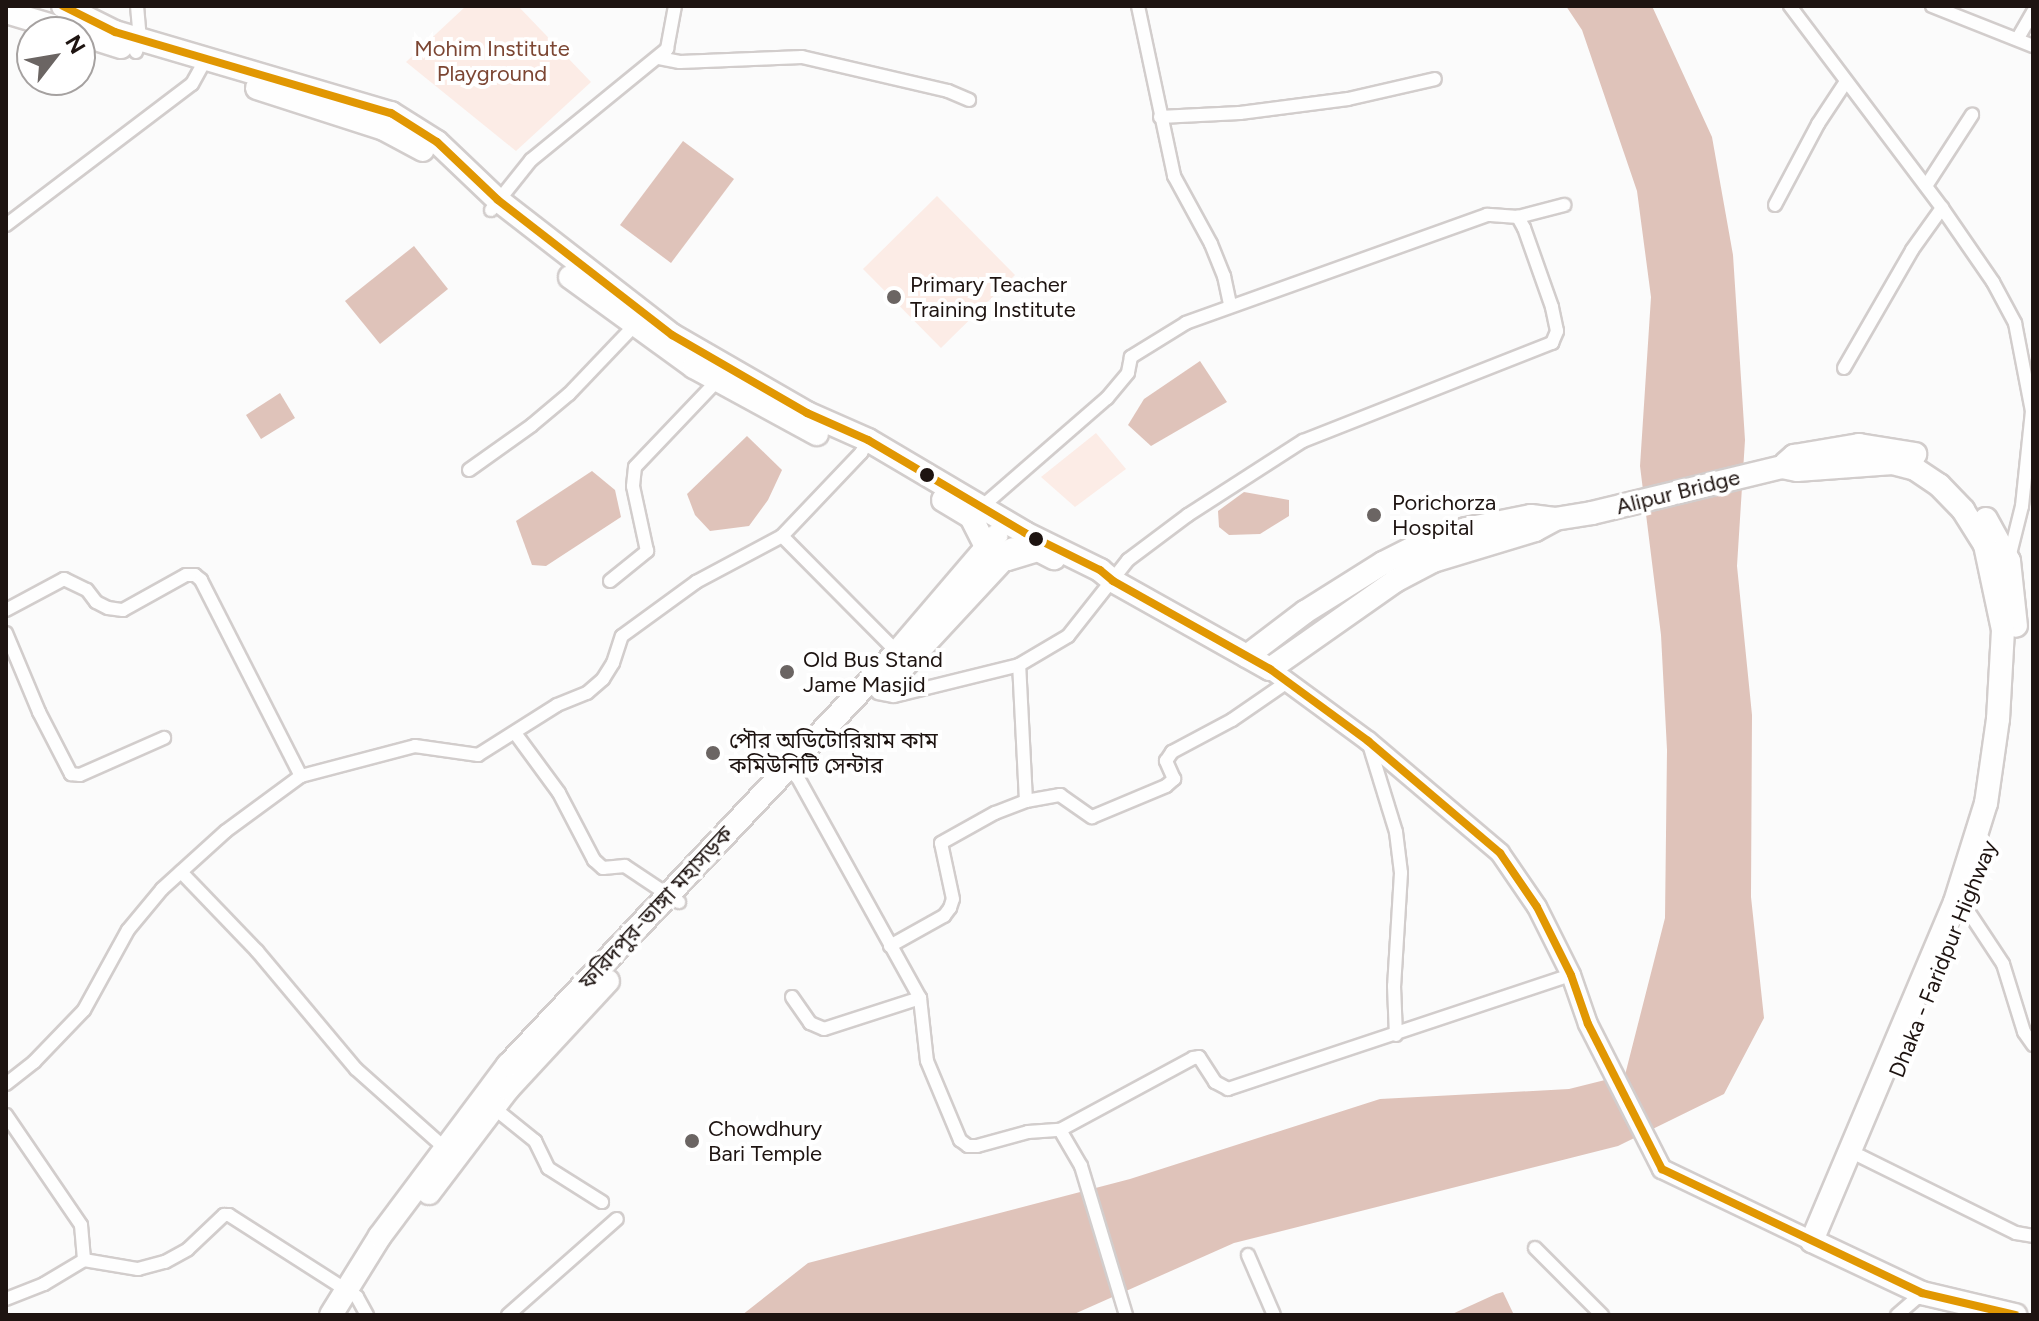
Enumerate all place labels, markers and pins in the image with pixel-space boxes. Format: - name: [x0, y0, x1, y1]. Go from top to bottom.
- place label: Primary Teacher Training Institute: [910, 271, 1076, 322]
- marker: Primary Teacher Training Institute: [885, 288, 903, 306]
- unlabelled marker: [919, 467, 935, 483]
- place label: Porichorza Hospital: [1392, 489, 1496, 540]
- marker: Porichorza Hospital: [1363, 504, 1385, 526]
- unlabelled marker: [1028, 531, 1044, 547]
- place label: Old Bus Stand Jame Masjid: [803, 646, 943, 698]
- marker: Old Bus Stand Jame Masjid: [778, 663, 796, 681]
- place label: পৌর অডিটোরিয়াম কাম কমিউনিটি সেন্টার: [729, 727, 938, 778]
- marker: পৌর অডিটোরিয়াম কাম কমিউনিটি সেন্টার: [704, 744, 722, 762]
- place label: Chowdhury Bari Temple: [708, 1115, 822, 1166]
- marker: Chowdhury Bari Temple: [683, 1132, 701, 1150]

